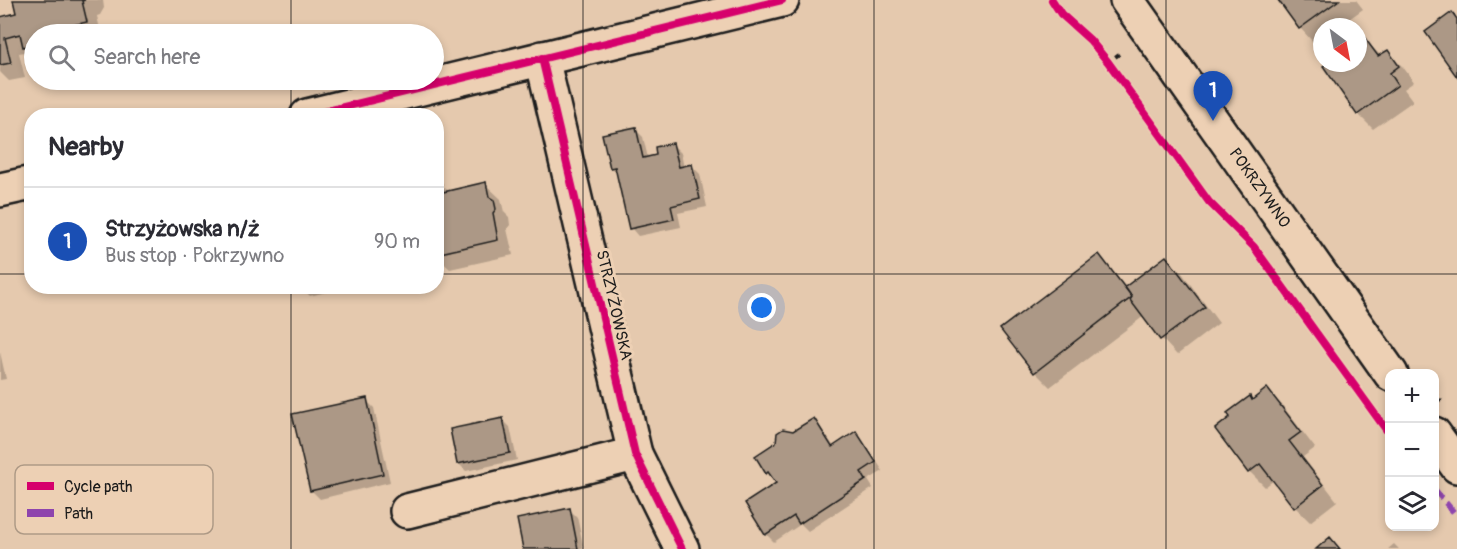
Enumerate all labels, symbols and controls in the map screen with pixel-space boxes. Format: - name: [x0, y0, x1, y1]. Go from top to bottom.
- north arrow: [1313, 18, 1367, 72]
- search box: [24, 24, 444, 90]
- icon: search: [45, 41, 78, 74]
- text: Search here: [93, 43, 200, 71]
- pin: 1: [1194, 72, 1232, 121]
- text: Nearby: [48, 131, 124, 163]
- street label: POKRZYWNO: [1225, 144, 1295, 232]
- text: Strzyżowska n/ż: [105, 215, 259, 243]
- text: 1: [64, 229, 71, 254]
- text: 90 m: [374, 229, 420, 254]
- text: Bus stop · Pokrzywno: [105, 243, 284, 268]
- street label: STRZYŻOWSKA: [592, 248, 636, 362]
- your location: [747, 293, 776, 322]
- map controls: [1385, 369, 1439, 531]
- button: +: [1385, 369, 1439, 423]
- button: −: [1385, 423, 1439, 477]
- legend: [15, 465, 213, 534]
- text: Cycle path: [64, 477, 132, 497]
- button: layers: [1385, 477, 1439, 531]
- text: Path: [64, 504, 93, 524]

